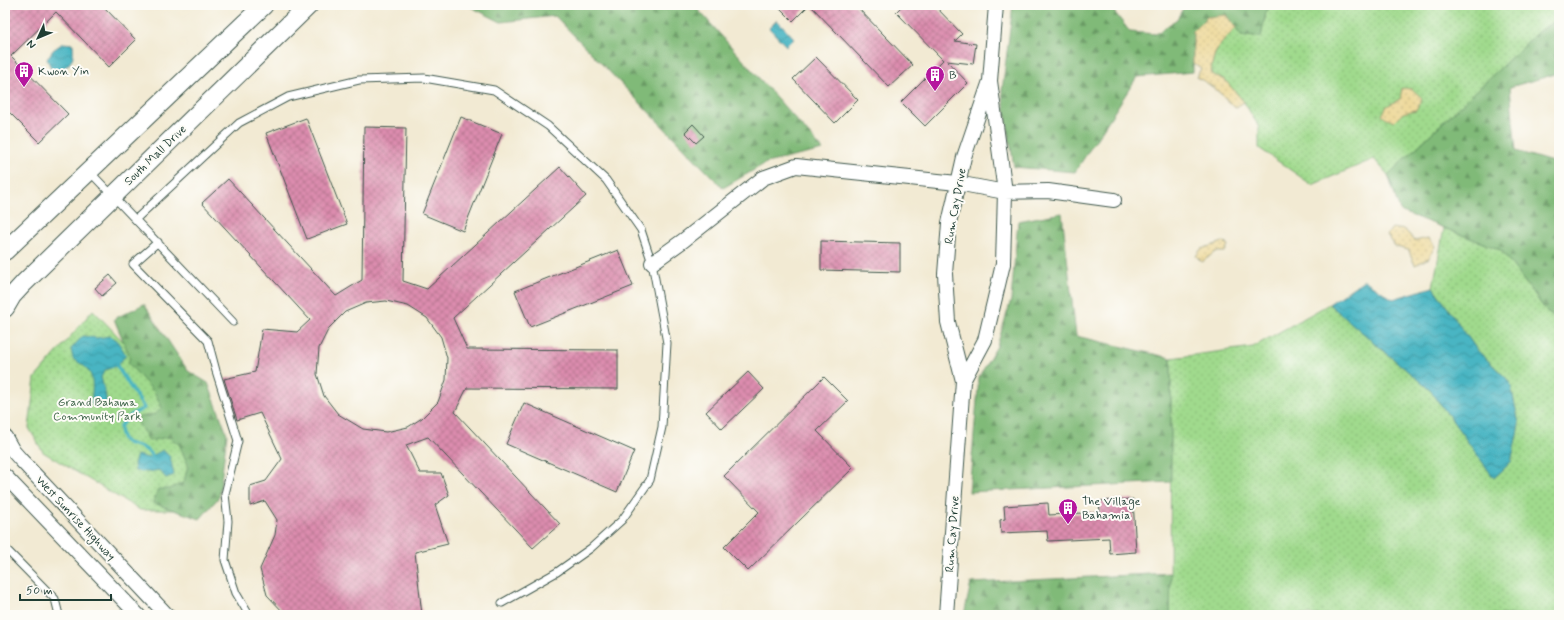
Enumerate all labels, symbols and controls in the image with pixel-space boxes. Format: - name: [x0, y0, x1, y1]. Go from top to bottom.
- north arrow: [18, 18, 58, 58]
- text: N: [24, 37, 39, 52]
- building icon: Kwon Yin: [13, 60, 35, 88]
- place label: Kwon Yin: [38, 64, 89, 80]
- building icon: B: [924, 64, 946, 92]
- place label: B: [949, 68, 957, 84]
- street label: South Mall Drive: [121, 122, 190, 190]
- street label: Rum Cay Drive: [941, 167, 971, 245]
- park label: Grand Bahama Community Park: [53, 395, 141, 425]
- street label: West Sunrise Highway: [32, 473, 119, 564]
- place label: The Village Bahamia: [1082, 494, 1141, 524]
- street label: Rum Cay Drive: [942, 495, 964, 573]
- building icon: The Village Bahamia: [1057, 497, 1079, 525]
- scale bar: [20, 576, 111, 602]
- text: 50 m: [26, 583, 53, 599]

